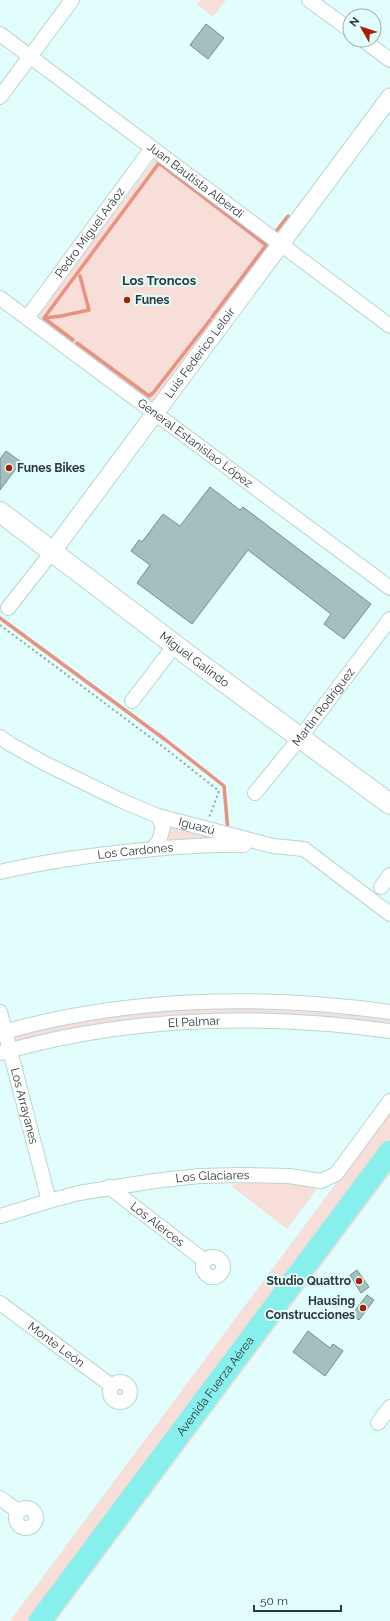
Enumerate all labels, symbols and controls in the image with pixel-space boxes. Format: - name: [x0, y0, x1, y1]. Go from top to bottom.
- north arrow: [342, 8, 382, 48]
- text: N: [347, 15, 362, 29]
- street label: Juan Bautista Alberdi: [144, 140, 246, 221]
- street label: Pedro Miguel Aráoz: [52, 185, 128, 280]
- district label: Los Troncos: [122, 273, 197, 288]
- place label: Funes: [135, 293, 169, 307]
- marker: Funes: [122, 295, 132, 305]
- street label: Luis Federico Leloir: [162, 305, 238, 401]
- street label: General Estanislao López: [135, 396, 255, 490]
- place label: Funes Bikes: [17, 461, 85, 475]
- marker: Funes Bikes: [4, 463, 14, 473]
- street label: Miguel Galindo: [157, 629, 232, 690]
- street label: Martín Rodríguez: [289, 665, 358, 749]
- street label: Iguazú: [177, 815, 216, 838]
- street label: Los Cardones: [97, 840, 174, 862]
- street label: El Palmar: [167, 1014, 221, 1030]
- street label: Los Arrayanes: [8, 1066, 41, 1146]
- street label: Los Glaciares: [175, 1168, 250, 1186]
- street label: Los Alerces: [128, 1199, 187, 1250]
- place label: Studio Quattro: [266, 1274, 351, 1288]
- marker: Studio Quattro: [354, 1276, 364, 1286]
- place label: Hausing Construcciones: [266, 1294, 355, 1322]
- marker: Hausing Construcciones: [358, 1303, 368, 1313]
- street label: Monte León: [25, 1319, 87, 1370]
- street label: Avenida Fuerza Aérea: [174, 1334, 257, 1439]
- scale bar: [254, 1587, 341, 1613]
- text: 50 m: [260, 1594, 288, 1608]

